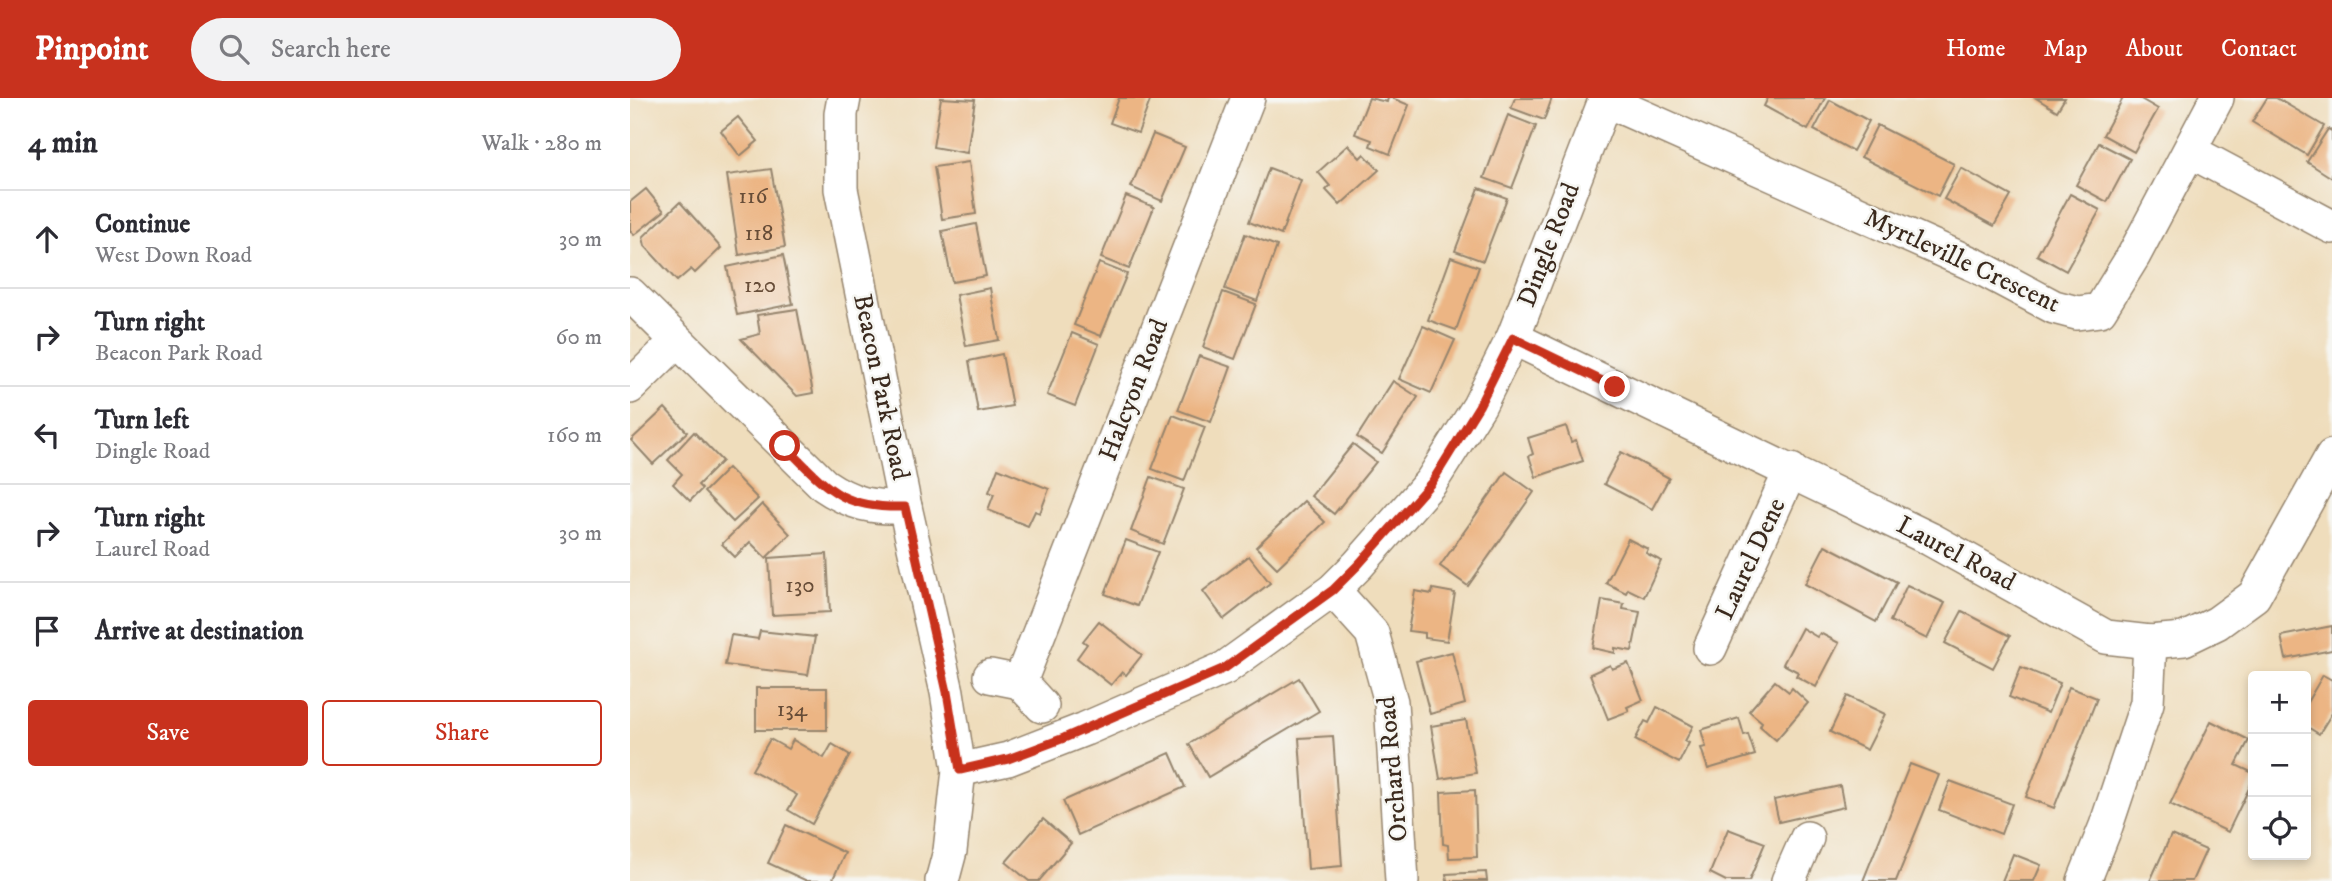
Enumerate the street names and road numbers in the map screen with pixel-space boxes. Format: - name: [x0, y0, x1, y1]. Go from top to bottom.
- street label: Dingle Road: [1510, 178, 1588, 312]
- street label: Myrtleville Crescent: [1859, 201, 2065, 321]
- street label: Beacon Park Road: [845, 291, 917, 483]
- street label: Halcyon Road: [1092, 314, 1176, 466]
- street label: Laurel Dene: [1708, 493, 1794, 625]
- street label: Laurel Road: [1891, 509, 2021, 599]
- street label: Orchard Road: [1370, 695, 1416, 843]

